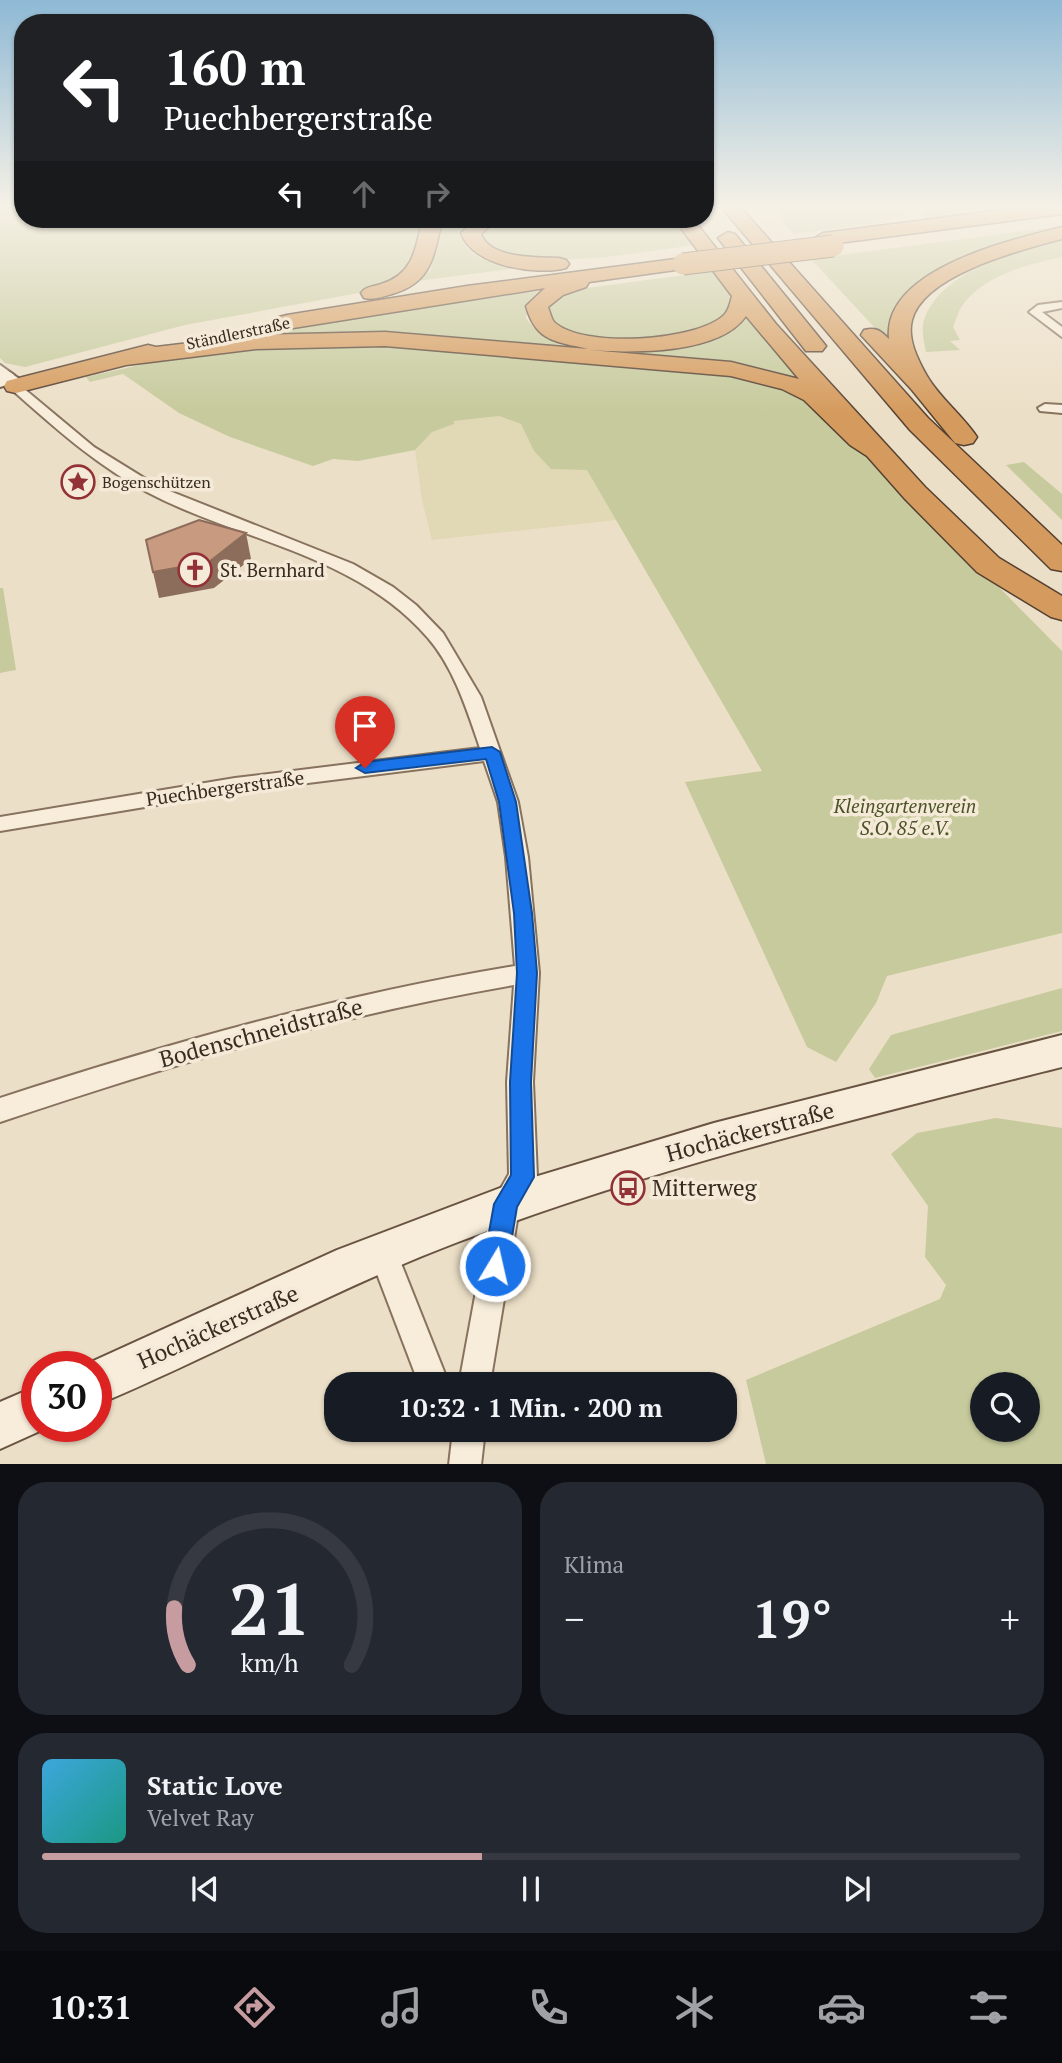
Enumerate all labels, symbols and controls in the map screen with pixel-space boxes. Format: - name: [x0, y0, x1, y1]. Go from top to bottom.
- text: 160 m: [164, 34, 306, 99]
- icon: left: [49, 42, 140, 133]
- text: Puechbergerstraße: [164, 97, 433, 139]
- icon: left: [272, 175, 310, 213]
- icon: ahead: [345, 175, 383, 213]
- icon: right: [418, 175, 456, 213]
- street label: Ständlerstraße: [184, 311, 292, 355]
- place icon: Bogenschützen: [59, 463, 97, 501]
- place label: Bogenschützen: [102, 471, 211, 493]
- church icon: St. Bernhard: [176, 551, 214, 589]
- place label: St. Bernhard: [220, 557, 325, 582]
- pin: [335, 696, 395, 768]
- icon: arrive: [346, 707, 384, 745]
- street label: Puechbergerstraße: [144, 764, 306, 811]
- park label: Kleingartenverein S.O. 85 e.V.: [833, 793, 976, 840]
- street label: Bodenschneidstraße: [156, 990, 366, 1075]
- street label: Hochäckerstraße: [662, 1094, 838, 1169]
- bus stop icon: Mitterweg: [609, 1169, 647, 1207]
- place label: Mitterweg: [652, 1172, 758, 1203]
- position arrow: [458, 1229, 532, 1303]
- street label: Hochäckerstraße: [132, 1277, 303, 1376]
- speed limit sign: 30: [21, 1351, 112, 1442]
- map controls: [970, 1372, 1040, 1442]
- button: search: [970, 1372, 1040, 1442]
- text: 10:32 · 1 Min. · 200 m: [398, 1390, 663, 1424]
- text: Klima: [564, 1549, 624, 1580]
- text: 21: [229, 1559, 311, 1656]
- text: 19°: [752, 1584, 832, 1653]
- text: −: [564, 1594, 584, 1644]
- text: +: [1000, 1594, 1020, 1644]
- text: km/h: [241, 1645, 299, 1678]
- text: Static Love: [147, 1768, 283, 1802]
- text: Velvet Ray: [147, 1802, 254, 1833]
- icon: previous: [186, 1870, 224, 1908]
- icon: pause: [512, 1870, 550, 1908]
- icon: next: [838, 1870, 876, 1908]
- icon: directions: [230, 1983, 279, 2032]
- icon: music: [377, 1983, 426, 2032]
- icon: phone: [524, 1983, 573, 2032]
- icon: climate: [670, 1983, 719, 2032]
- icon: car: [817, 1983, 866, 2032]
- icon: filters: [964, 1983, 1013, 2032]
- text: 10:31: [49, 1986, 132, 2028]

